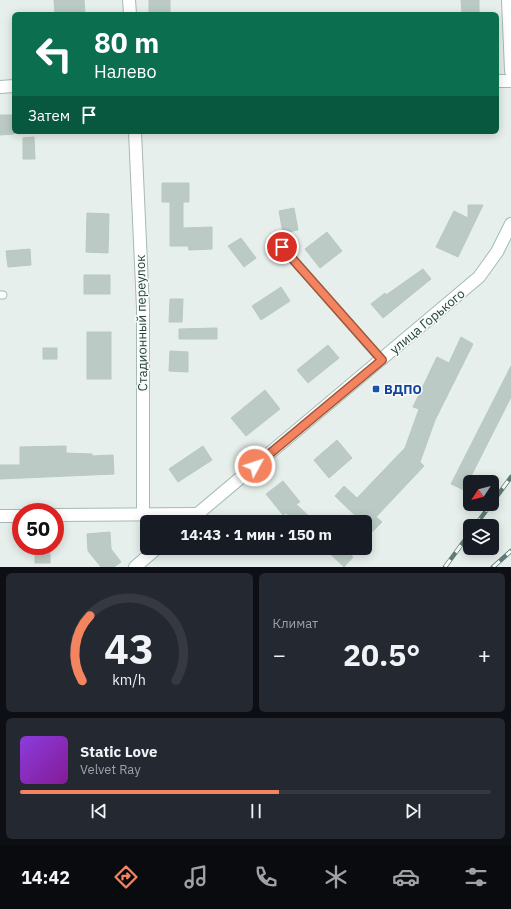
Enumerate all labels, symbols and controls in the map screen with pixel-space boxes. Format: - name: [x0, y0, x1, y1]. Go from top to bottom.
- text: 80 m: [94, 24, 159, 61]
- icon: left: [28, 28, 80, 80]
- text: Налево: [94, 60, 157, 83]
- icon: arrive: [78, 104, 100, 126]
- text: Затем: [28, 106, 70, 125]
- pin: [265, 230, 299, 264]
- icon: arrive: [271, 236, 293, 258]
- street label: Стадионный переулок: [132, 255, 151, 391]
- street label: улица Горького: [386, 285, 468, 358]
- place label: ВДПО: [384, 381, 422, 398]
- marker: ВДПО: [371, 384, 381, 394]
- position arrow: [234, 445, 276, 487]
- north arrow: [463, 475, 499, 511]
- map controls: [463, 475, 499, 555]
- speed limit sign: 50: [12, 503, 64, 555]
- button: layers: [463, 519, 499, 555]
- text: 14:43 · 1 мин · 150 m: [180, 525, 332, 544]
- text: Климат: [273, 615, 318, 632]
- text: 43: [104, 620, 154, 674]
- text: 20.5°: [343, 635, 420, 674]
- text: −: [273, 640, 286, 669]
- text: +: [478, 640, 491, 669]
- text: km/h: [112, 669, 146, 688]
- text: Static Love: [80, 742, 157, 761]
- text: Velvet Ray: [80, 761, 141, 778]
- icon: previous: [88, 800, 110, 822]
- icon: pause: [245, 800, 267, 822]
- icon: next: [402, 800, 424, 822]
- icon: directions: [112, 863, 140, 891]
- icon: music: [182, 863, 210, 891]
- icon: phone: [252, 863, 280, 891]
- icon: climate: [322, 863, 350, 891]
- icon: car: [392, 863, 420, 891]
- icon: filters: [462, 863, 490, 891]
- text: 14:42: [21, 866, 70, 889]

